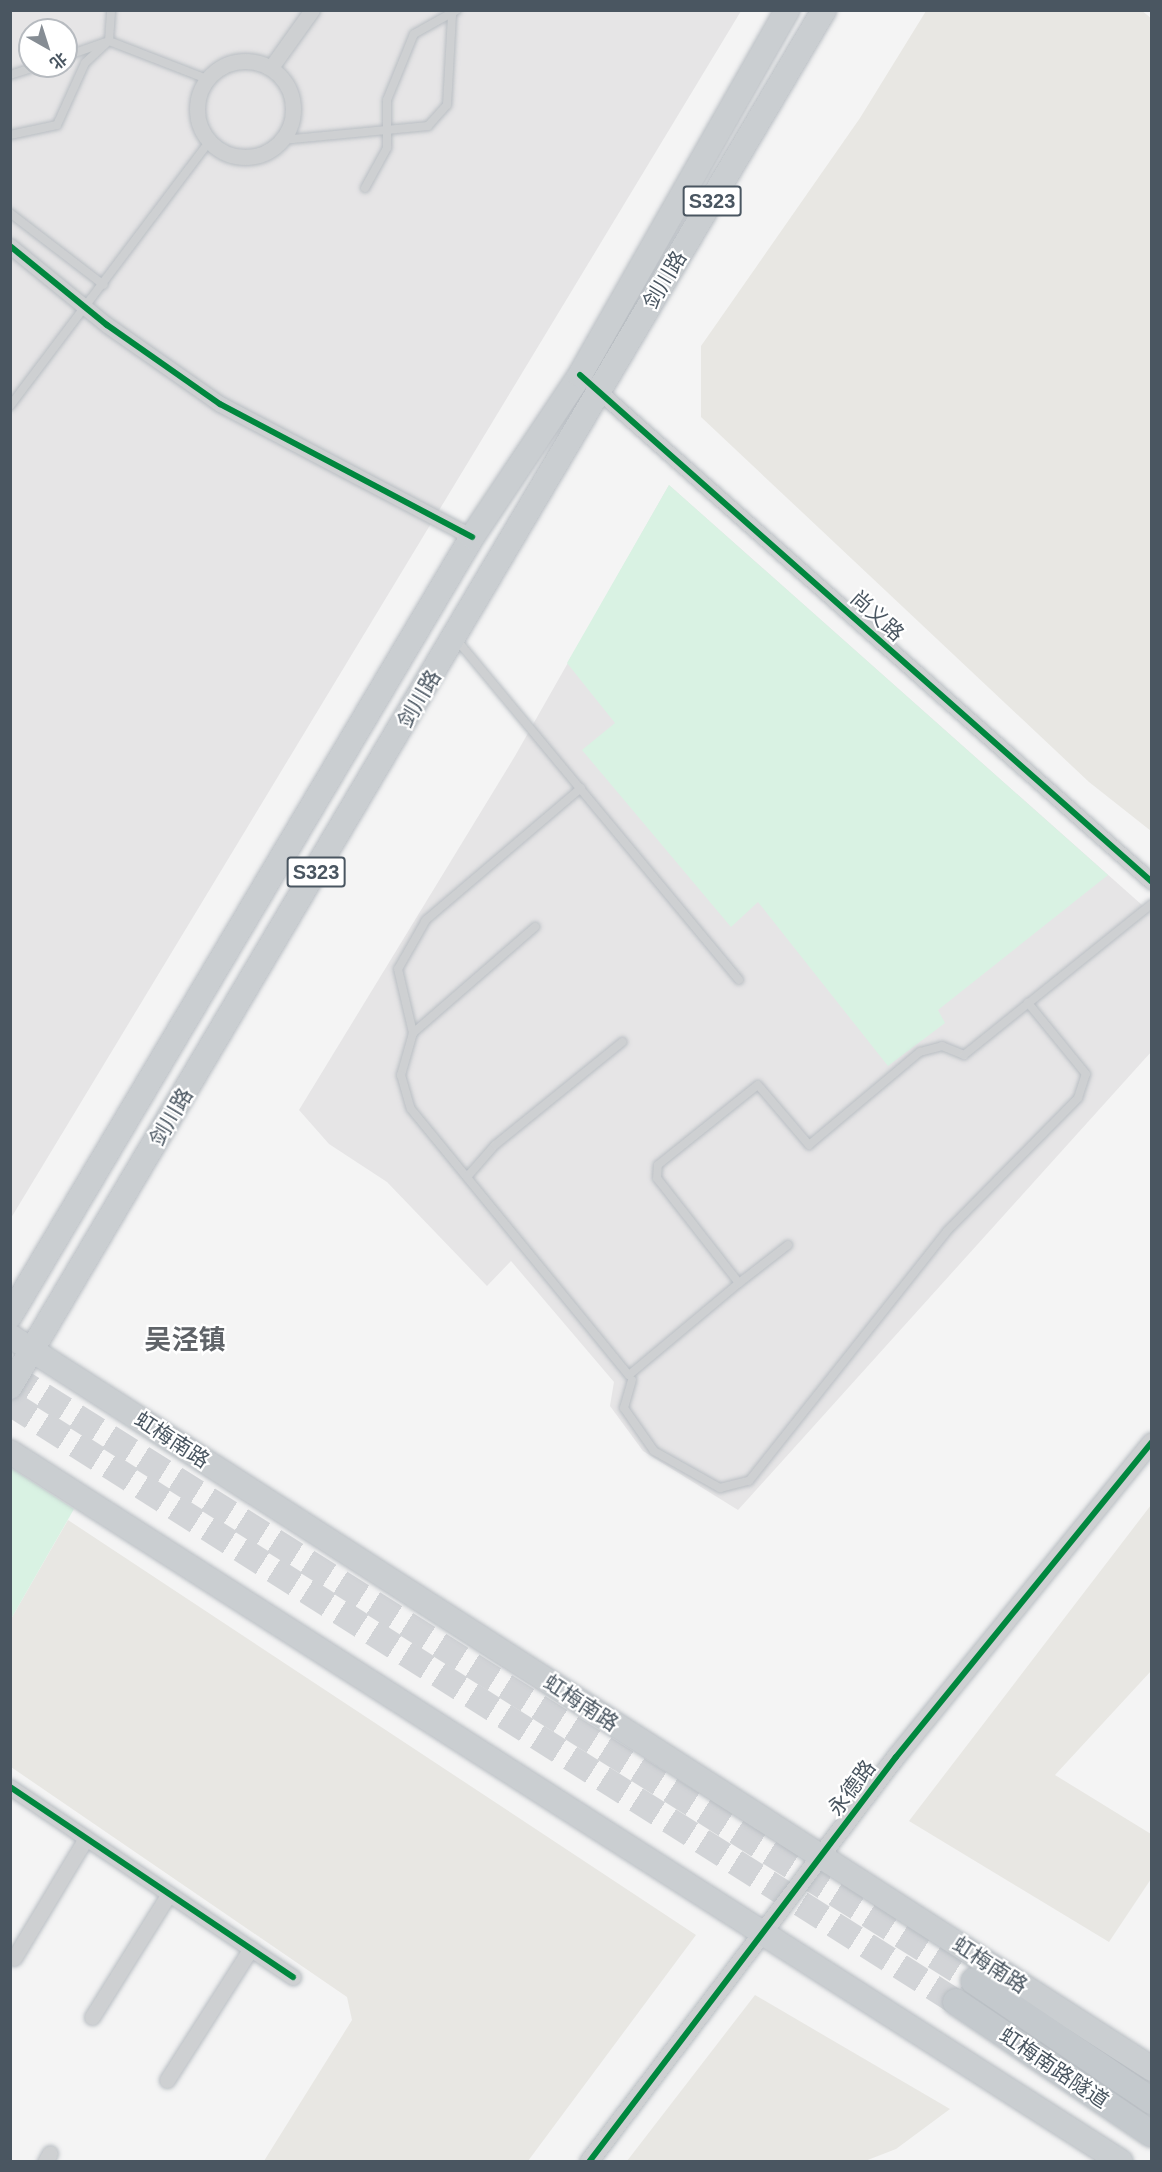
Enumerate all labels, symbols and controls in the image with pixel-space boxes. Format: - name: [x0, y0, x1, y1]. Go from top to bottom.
- north arrow: [18, 18, 78, 78]
- text: 北: [47, 49, 70, 72]
- road number: S323: [682, 184, 742, 218]
- street label: 剑川路: [638, 247, 692, 313]
- street label: 尚义路: [845, 586, 909, 646]
- street label: 剑川路: [392, 666, 446, 732]
- road number: S323: [286, 855, 346, 889]
- street label: 剑川路: [144, 1084, 198, 1150]
- district label: 吴泾镇: [145, 1325, 225, 1357]
- street label: 虹梅南路: [130, 1407, 214, 1473]
- street label: 虹梅南路: [539, 1670, 623, 1736]
- street label: 永德路: [823, 1755, 881, 1821]
- street label: 虹梅南路: [948, 1932, 1032, 1998]
- street label: 虹梅南路隧道: [995, 2022, 1113, 2114]

